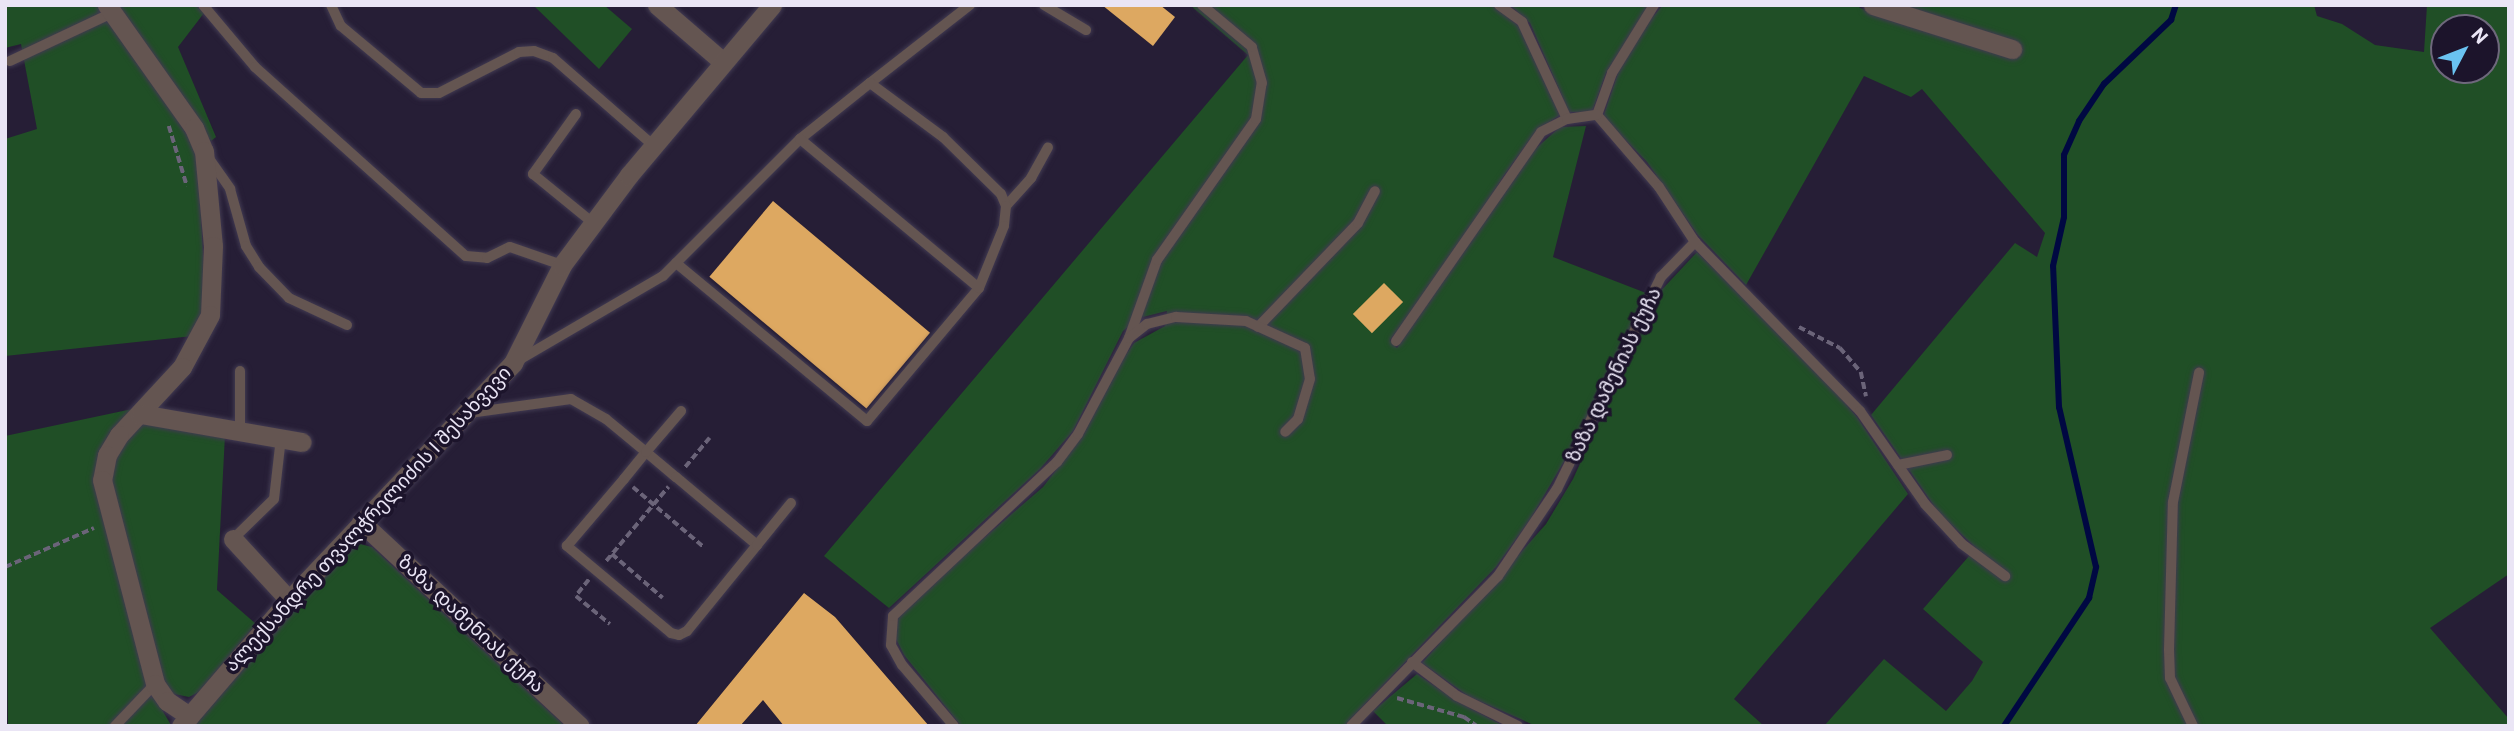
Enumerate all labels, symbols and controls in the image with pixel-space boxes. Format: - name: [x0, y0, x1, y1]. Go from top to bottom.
- north arrow: [2430, 14, 2500, 84]
- text: N: [2466, 23, 2493, 49]
- street label: ზაზა დამენიას ქუჩა: [1562, 284, 1666, 466]
- street label: ალექსანდრე თვალჭრელიძის I შესახვევი: [220, 362, 516, 676]
- street label: ზაზა დამენიას ქუჩა: [393, 550, 549, 698]

